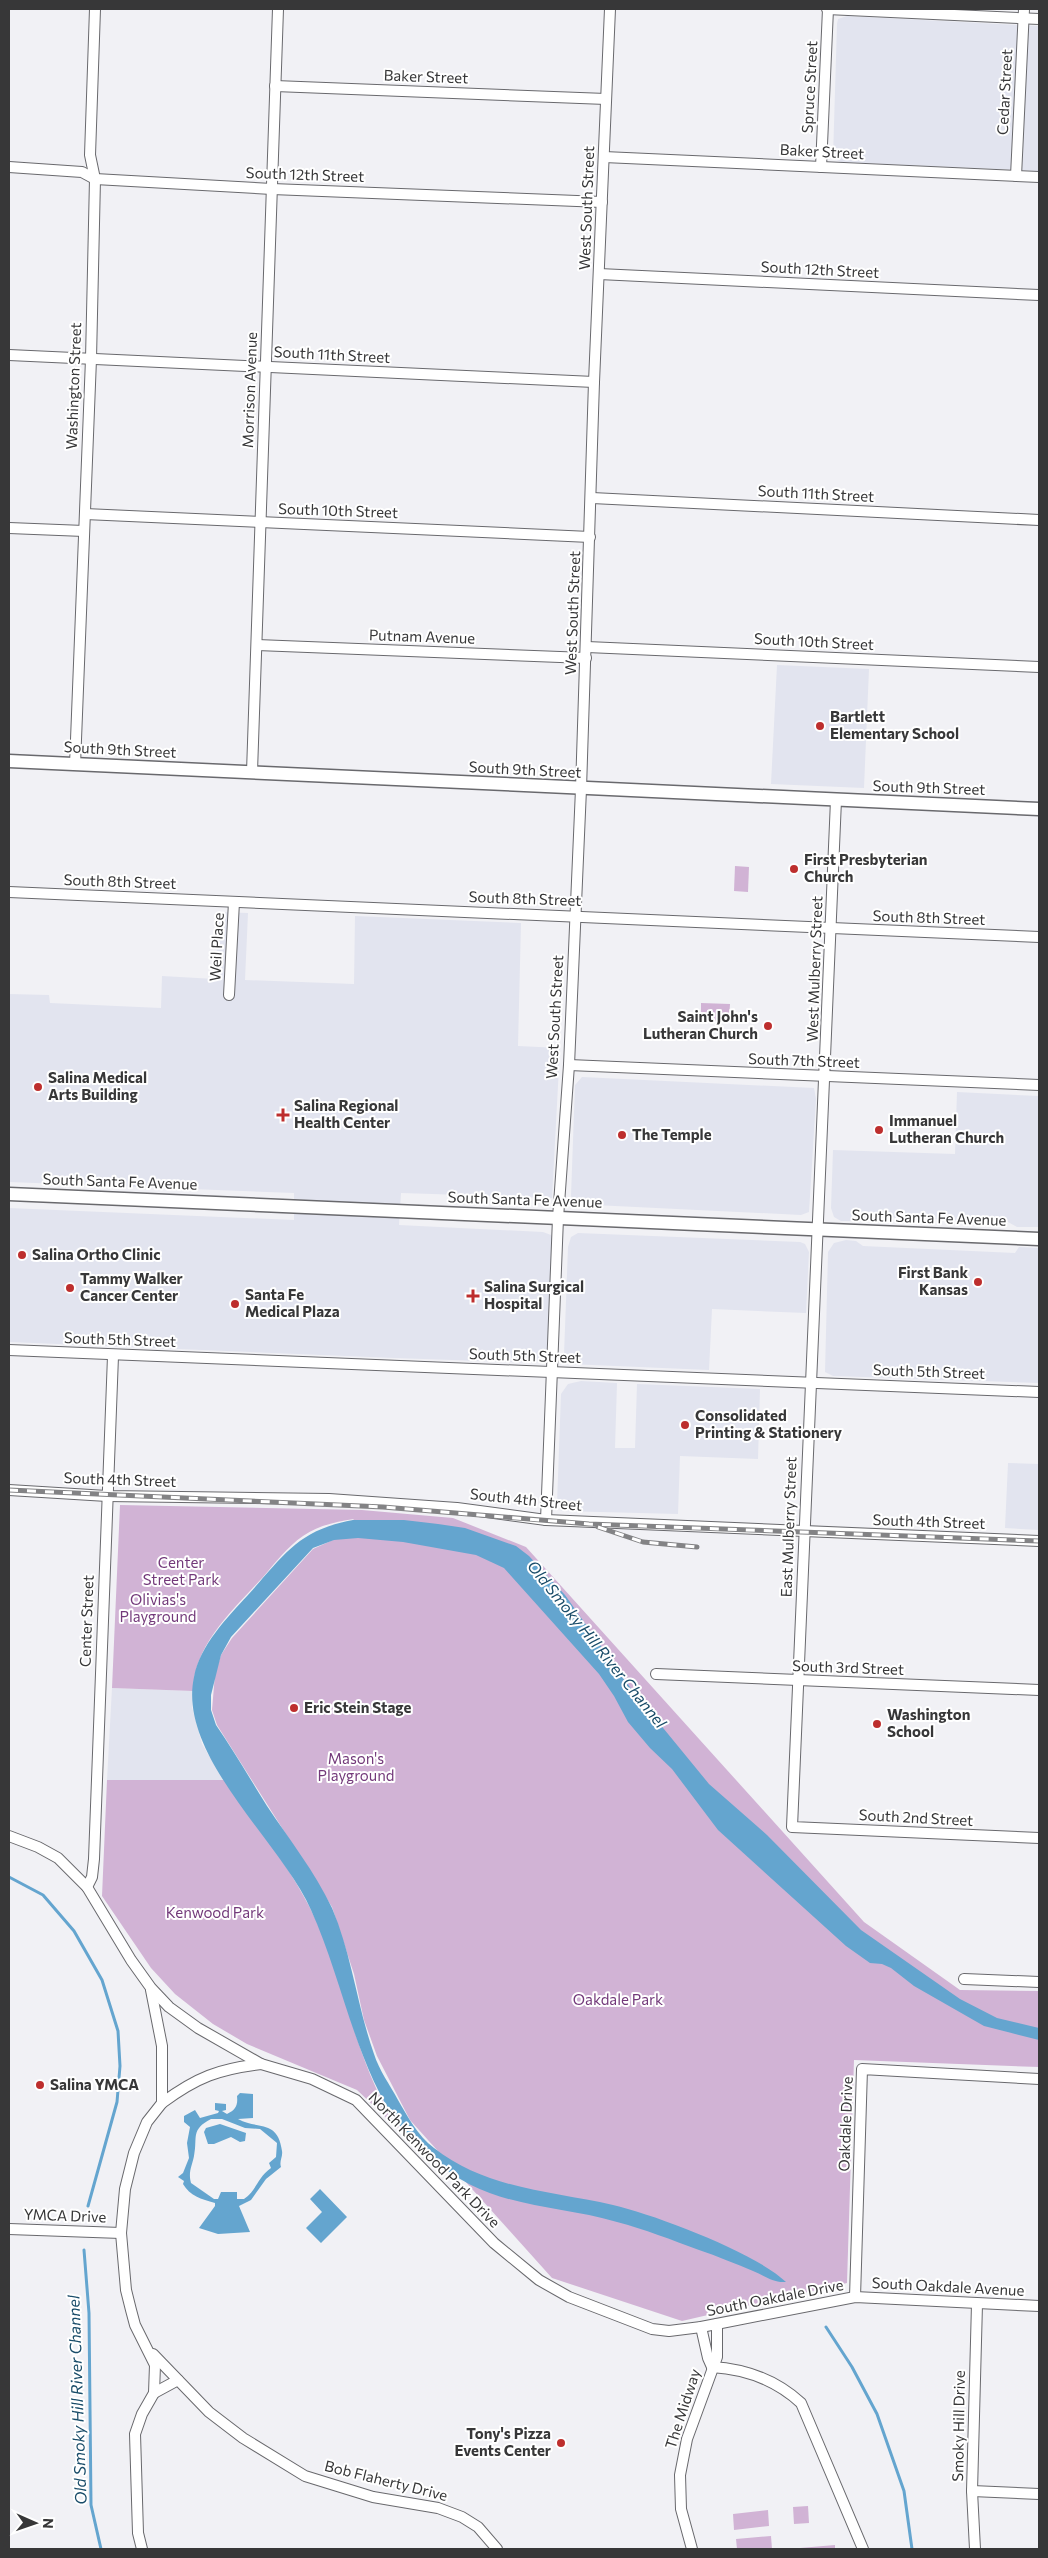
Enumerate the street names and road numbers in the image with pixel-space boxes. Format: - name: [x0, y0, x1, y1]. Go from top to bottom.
- street label: Spruce Street: [798, 40, 820, 134]
- street label: Cedar Street: [993, 49, 1015, 135]
- street label: Baker Street: [383, 66, 469, 86]
- street label: Baker Street: [779, 140, 865, 162]
- street label: West South Street: [575, 146, 597, 270]
- street label: South 12th Street: [246, 163, 365, 185]
- street label: South 12th Street: [760, 257, 880, 281]
- street label: Washington Street: [62, 322, 84, 450]
- street label: Morrison Avenue: [238, 331, 260, 448]
- street label: South 11th Street: [273, 342, 391, 366]
- street label: South 11th Street: [757, 481, 875, 505]
- street label: South 10th Street: [278, 499, 398, 521]
- street label: West South Street: [561, 551, 583, 675]
- street label: Putnam Avenue: [369, 625, 476, 647]
- street label: South 10th Street: [754, 629, 874, 653]
- street label: South 9th Street: [63, 737, 177, 761]
- street label: South 9th Street: [468, 757, 582, 781]
- street label: South 9th Street: [872, 776, 986, 798]
- street label: South 8th Street: [63, 870, 177, 892]
- street label: South 8th Street: [468, 887, 582, 909]
- street label: West Mulberry Street: [802, 896, 826, 1042]
- street label: South 8th Street: [872, 906, 986, 928]
- street label: Weil Place: [205, 912, 227, 982]
- street label: West South Street: [542, 954, 566, 1079]
- street label: South 7th Street: [748, 1049, 860, 1071]
- street label: South Santa Fe Avenue: [42, 1169, 198, 1193]
- street label: South Santa Fe Avenue: [447, 1187, 603, 1211]
- street label: South Santa Fe Avenue: [851, 1205, 1007, 1229]
- street label: South 5th Street: [64, 1328, 177, 1350]
- street label: South 5th Street: [469, 1344, 582, 1366]
- street label: South 5th Street: [873, 1360, 986, 1382]
- street label: East Mulberry Street: [777, 1456, 799, 1598]
- street label: South 4th Street: [63, 1468, 177, 1490]
- street label: South 4th Street: [469, 1484, 583, 1514]
- street label: South 4th Street: [872, 1510, 986, 1532]
- street label: Center Street: [75, 1575, 97, 1667]
- street label: South 3rd Street: [792, 1656, 904, 1678]
- street label: South 2nd Street: [858, 1805, 974, 1829]
- street label: Oakdale Drive: [834, 2076, 856, 2172]
- street label: North Kenwood Park Drive: [365, 2088, 504, 2231]
- street label: YMCA Drive: [23, 2205, 107, 2225]
- street label: South Oakdale Avenue: [871, 2273, 1025, 2299]
- street label: South Oakdale Drive: [705, 2275, 845, 2319]
- street label: The Midway: [661, 2366, 704, 2451]
- street label: Smoky Hill Drive: [948, 2370, 968, 2482]
- street label: Bob Flaherty Drive: [323, 2456, 450, 2504]

